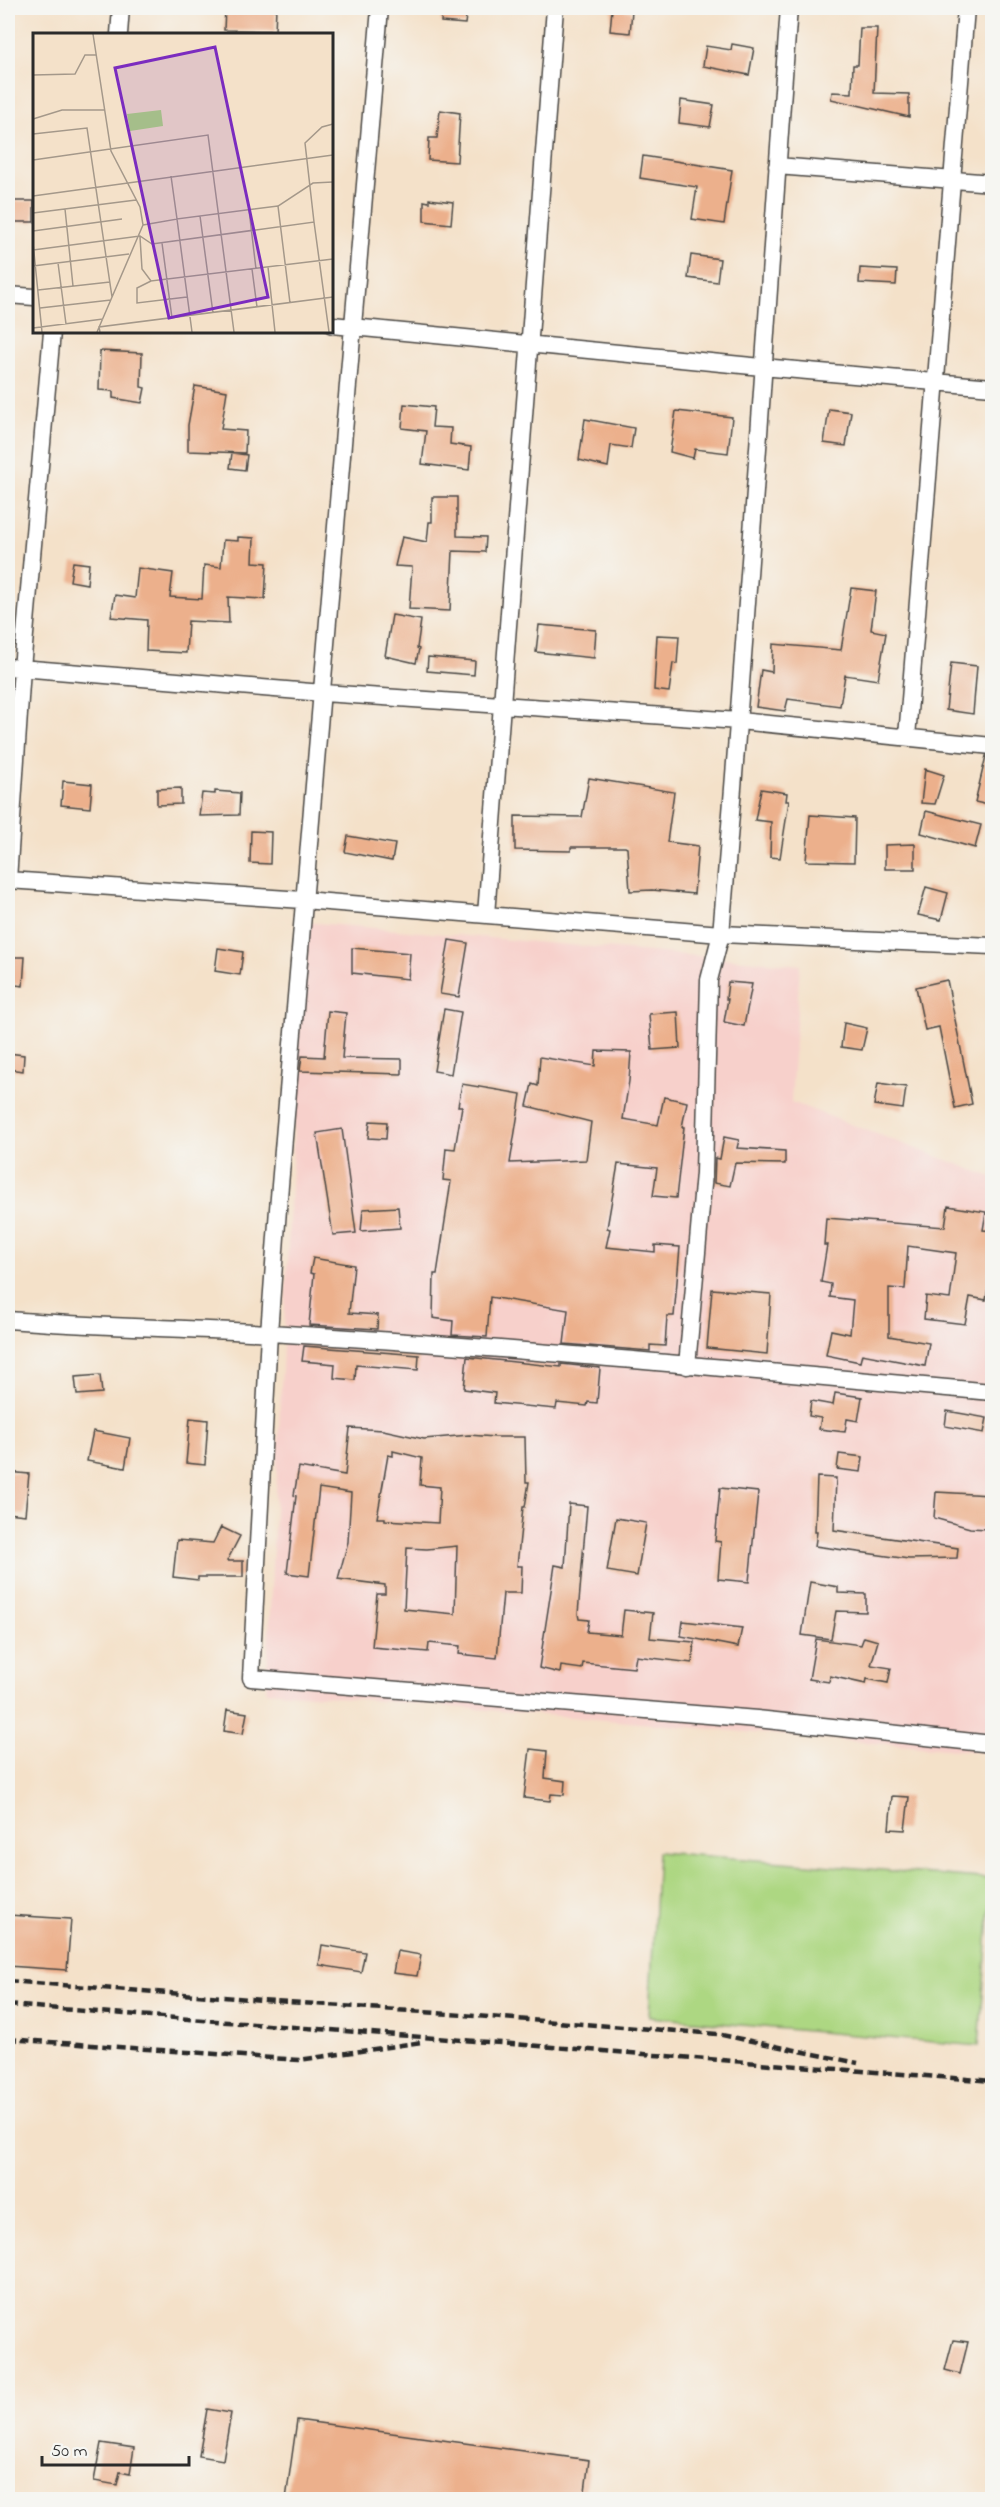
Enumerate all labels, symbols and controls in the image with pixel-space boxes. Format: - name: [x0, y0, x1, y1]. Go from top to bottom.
- inset map: [33, 33, 333, 333]
- scale bar: [42, 2429, 189, 2467]
- text: 50 m: [51, 2439, 88, 2465]

